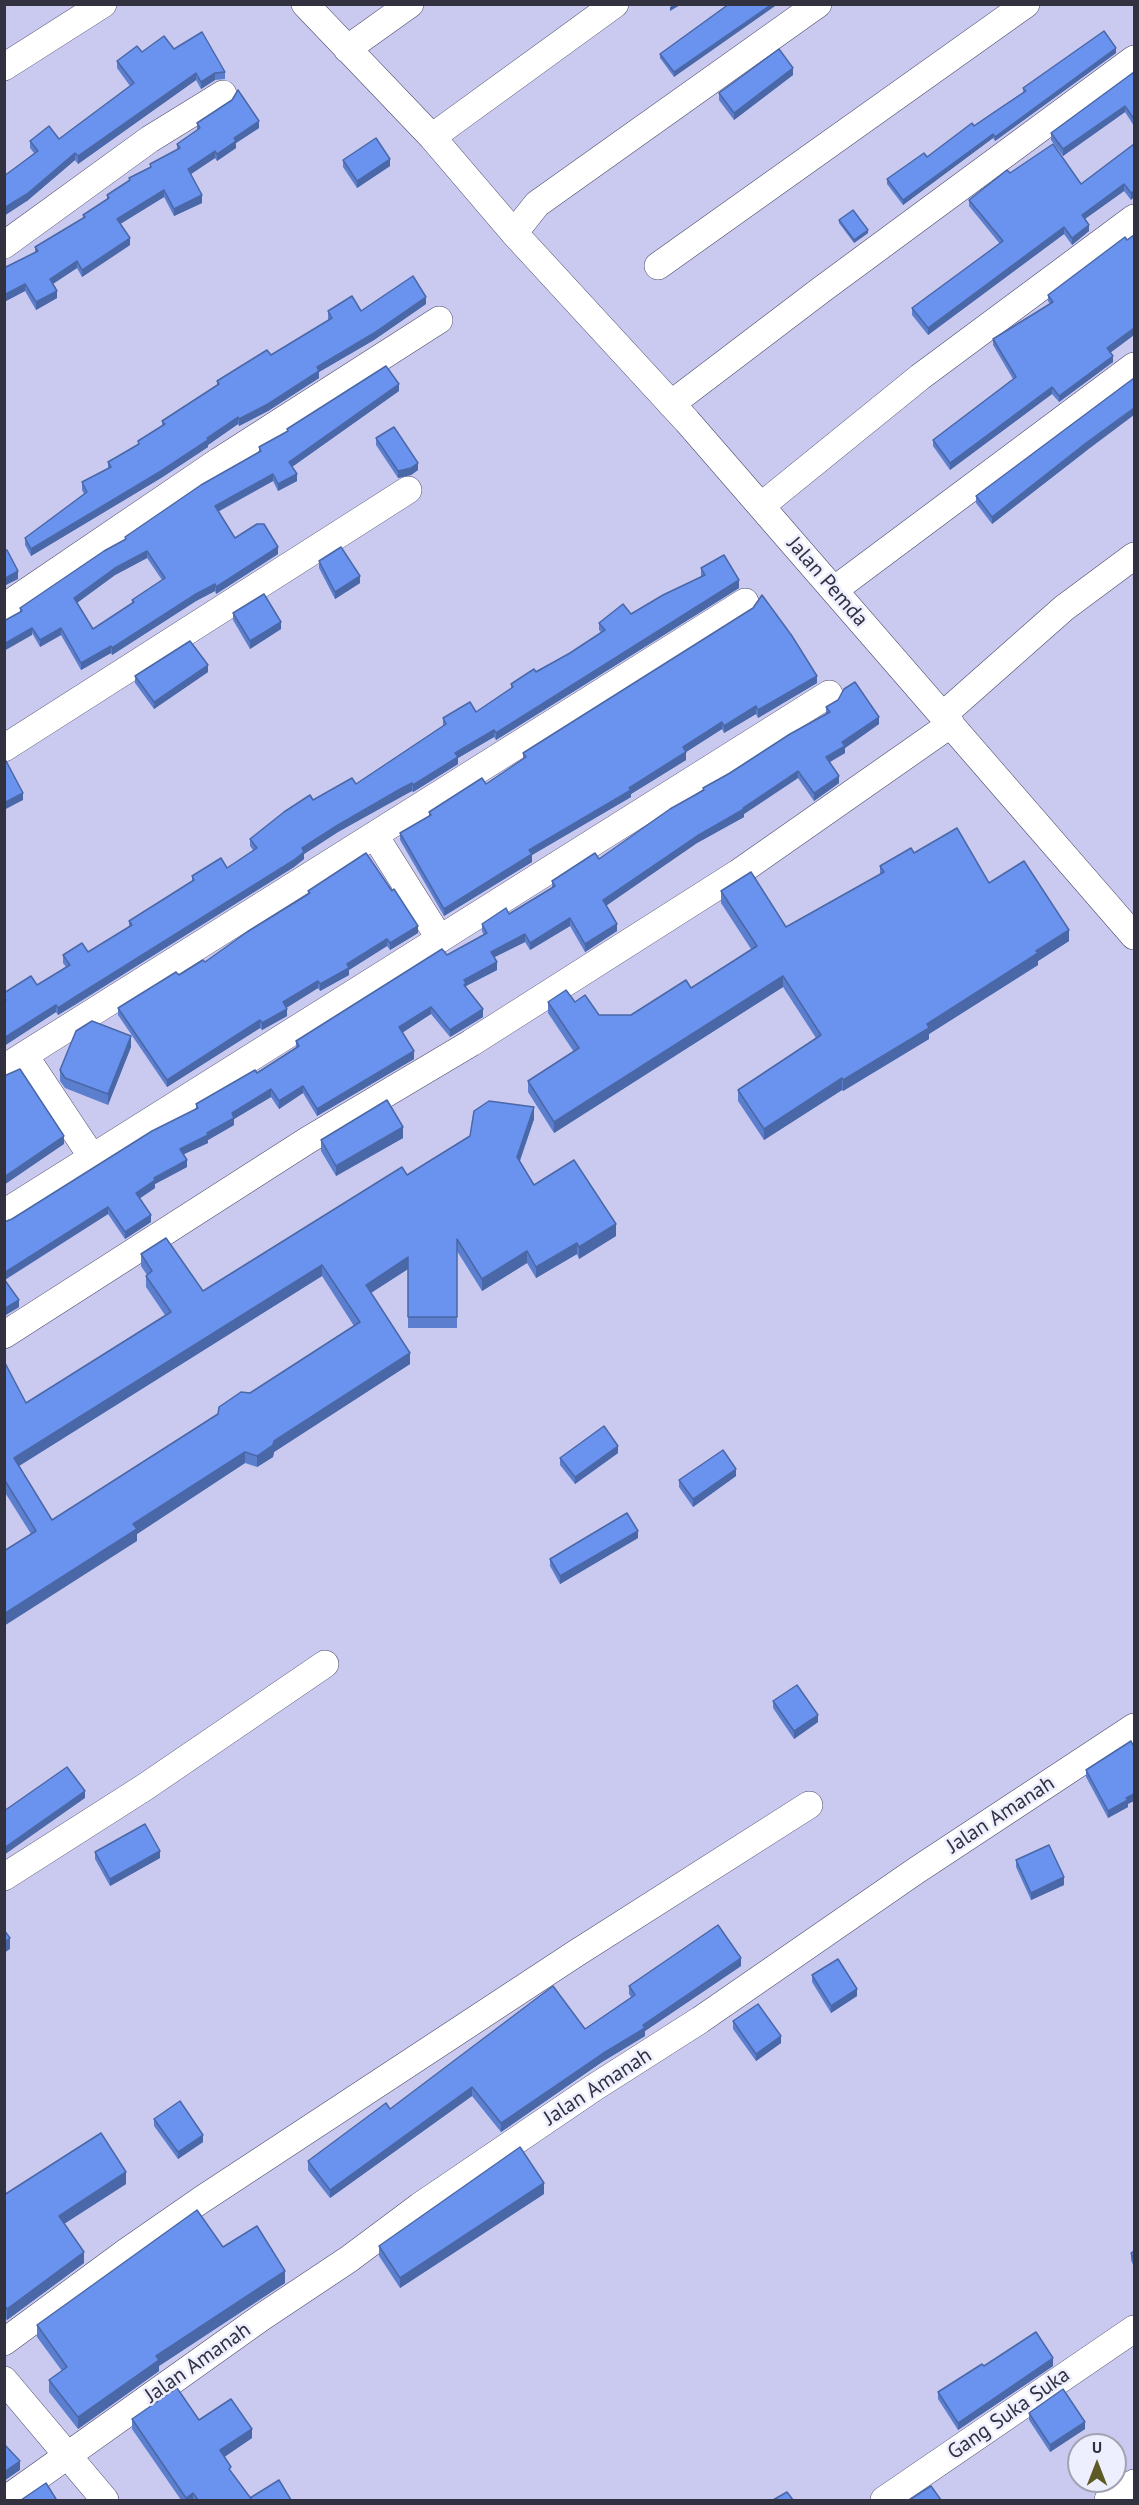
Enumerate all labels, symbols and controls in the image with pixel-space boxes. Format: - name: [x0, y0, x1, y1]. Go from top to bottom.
- street label: Jalan Pemda: [781, 532, 873, 632]
- street label: Jalan Amanah: [942, 1771, 1060, 1859]
- street label: Jalan Amanah: [539, 2043, 657, 2131]
- street label: Jalan Amanah: [140, 2317, 256, 2409]
- street label: Gang Suka Suka: [943, 2363, 1075, 2465]
- north arrow: [1067, 2433, 1127, 2493]
- text: U: [1092, 2437, 1102, 2457]

